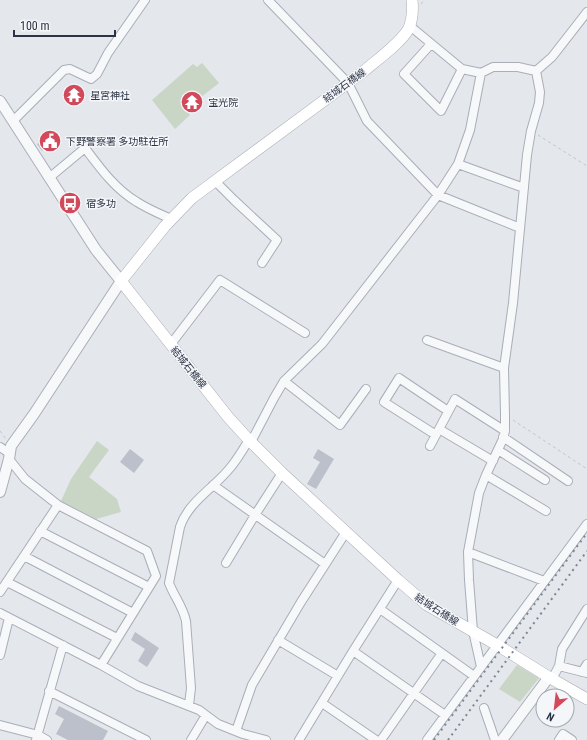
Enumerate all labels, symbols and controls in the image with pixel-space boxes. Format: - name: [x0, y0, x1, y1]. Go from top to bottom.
- scale bar: [14, 12, 115, 38]
- text: 100 m: [20, 19, 50, 33]
- street label: 結城石橋線: [321, 66, 368, 105]
- temple icon: 星宮神社: [61, 82, 87, 108]
- temple icon: 宝光院: [179, 89, 205, 115]
- place label: 星宮神社: [90, 90, 130, 101]
- place label: 宝光院: [208, 97, 238, 108]
- public building icon: 下野警察署 多功駐在所: [37, 128, 63, 154]
- place label: 下野警察署 多功駐在所: [66, 136, 168, 147]
- bus stop icon: 宿多功: [57, 190, 83, 216]
- place label: 宿多功: [86, 198, 116, 209]
- street label: 結城石橋線: [169, 344, 209, 390]
- street label: 結城石橋線: [413, 591, 461, 628]
- north arrow: [535, 688, 575, 728]
- text: N: [544, 709, 557, 724]

